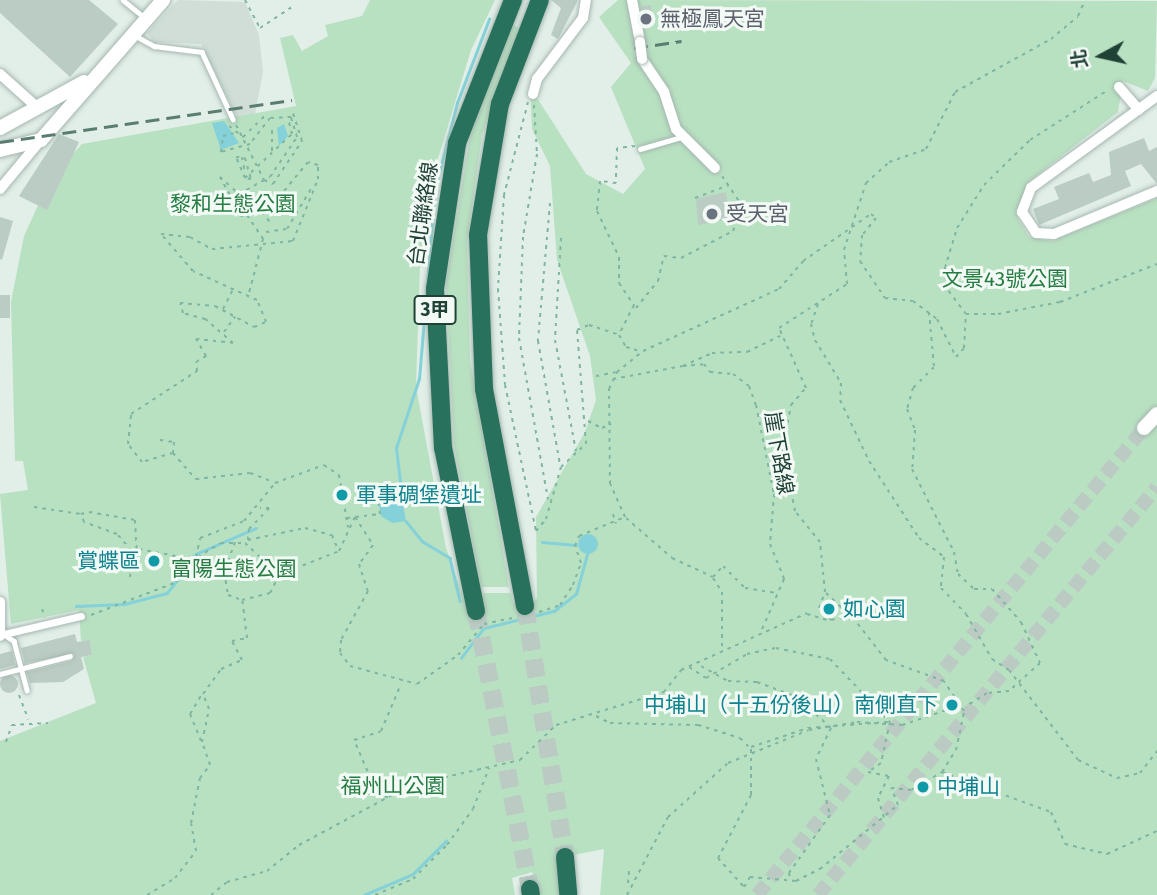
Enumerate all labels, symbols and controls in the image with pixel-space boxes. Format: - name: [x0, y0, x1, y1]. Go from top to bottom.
- place label: 無極鳳天宮: [660, 6, 765, 32]
- marker: 無極鳳天宮: [638, 11, 654, 27]
- north arrow: [1066, 21, 1136, 91]
- text: 北: [1067, 48, 1092, 70]
- street label: 台北聯絡線: [403, 160, 443, 268]
- park label: 黎和生態公園: [170, 191, 296, 217]
- place label: 受天宮: [726, 201, 789, 227]
- marker: 受天宮: [704, 206, 720, 222]
- park label: 文景43號公園: [942, 266, 1068, 292]
- road number: 3甲: [412, 294, 458, 326]
- street label: 崖下路線: [759, 409, 799, 497]
- place label: 軍事碉堡遺址: [356, 482, 482, 508]
- marker: 軍事碉堡遺址: [334, 487, 350, 503]
- place label: 賞蝶區: [77, 548, 140, 574]
- marker: 賞蝶區: [146, 553, 162, 569]
- park label: 富陽生態公園: [171, 556, 297, 582]
- place label: 如心園: [843, 596, 906, 622]
- marker: 如心園: [821, 601, 837, 617]
- place label: 中埔山（十五份後山）南側直下: [644, 692, 938, 718]
- marker: 中埔山（十五份後山）南側直下: [944, 697, 960, 713]
- park label: 福州山公園: [341, 773, 445, 799]
- place label: 中埔山: [937, 774, 1000, 800]
- marker: 中埔山: [915, 779, 931, 795]

